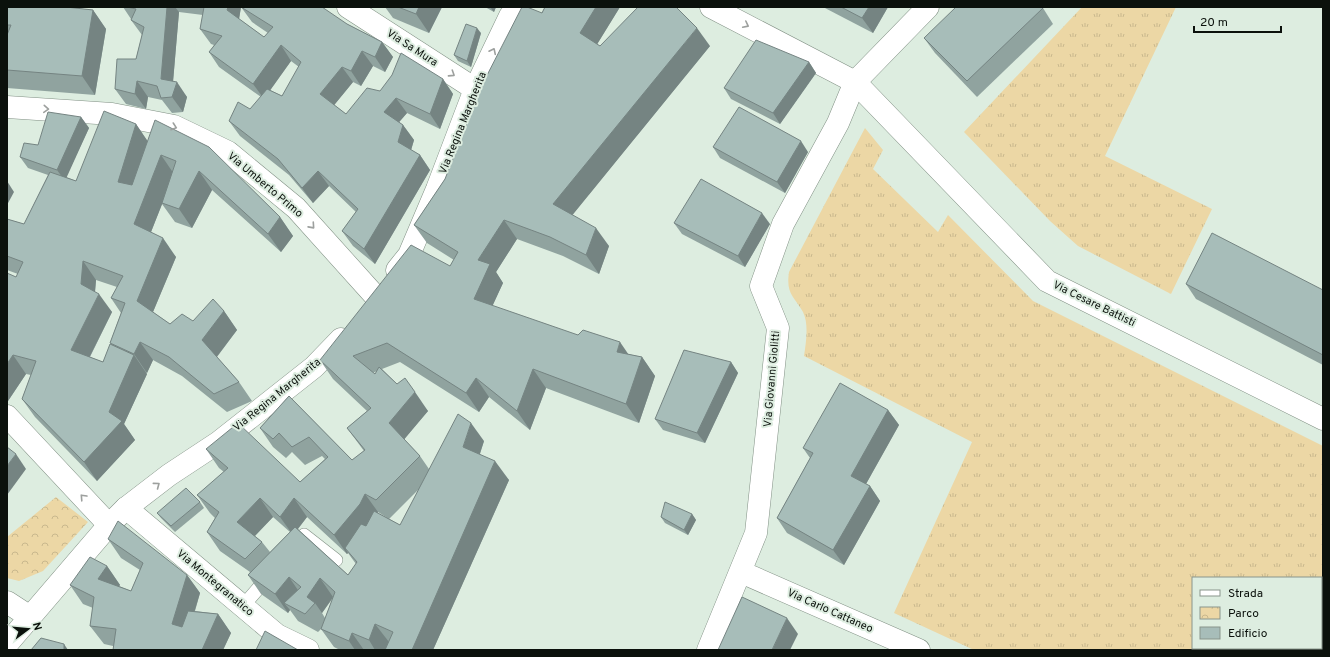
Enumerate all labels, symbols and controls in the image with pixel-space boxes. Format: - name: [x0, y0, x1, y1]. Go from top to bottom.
- scale bar: [1194, 8, 1281, 34]
- text: 20 m: [1200, 15, 1228, 31]
- one-way arrow: [742, 20, 749, 28]
- street label: Via Sa Mura: [384, 26, 440, 70]
- one-way arrow: [488, 48, 496, 56]
- one-way arrow: [447, 69, 454, 76]
- street label: Via Regina Margherita: [436, 70, 490, 176]
- one-way arrow: [43, 105, 49, 114]
- one-way arrow: [171, 122, 178, 130]
- street label: Via Umberto Primo: [224, 149, 306, 221]
- one-way arrow: [307, 221, 315, 229]
- street label: Via Cesare Battisti: [1050, 278, 1138, 330]
- street label: Via Giovanni Giolitti: [761, 330, 783, 428]
- street label: Via Regina Margherita: [230, 355, 324, 435]
- one-way arrow: [152, 482, 159, 489]
- one-way arrow: [80, 494, 87, 502]
- street label: Via Montegranatico: [174, 547, 256, 619]
- legend: [1192, 577, 1322, 649]
- street label: Via Carlo Cattaneo: [785, 586, 875, 636]
- text: Strada: [1228, 586, 1263, 602]
- text: Parco: [1228, 606, 1259, 622]
- north arrow: [8, 609, 48, 649]
- text: N: [29, 621, 44, 632]
- text: Edificio: [1228, 626, 1268, 642]

